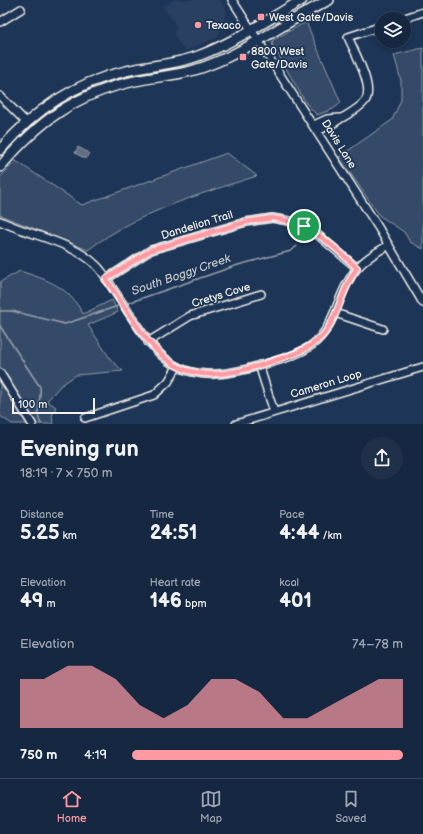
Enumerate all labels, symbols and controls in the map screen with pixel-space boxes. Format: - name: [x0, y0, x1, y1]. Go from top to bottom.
- place label: West Gate/Davis: [269, 11, 354, 24]
- marker: West Gate/Davis: [256, 12, 266, 22]
- map controls: [375, 12, 411, 48]
- button: layers: [375, 12, 411, 48]
- place label: Texaco: [206, 19, 241, 32]
- marker: Texaco: [193, 20, 203, 30]
- place label: 8800 West Gate/Davis: [251, 45, 308, 71]
- marker: 8800 West Gate/Davis: [238, 52, 248, 62]
- street label: Davis Lane: [319, 117, 359, 171]
- street label: Dandelion Trail: [160, 208, 234, 242]
- pin: [287, 209, 321, 243]
- icon: arrive: [293, 215, 315, 237]
- water label: South Boggy Creek: [129, 251, 234, 299]
- street label: Cretys Cove: [190, 280, 252, 310]
- street label: Cameron Loop: [289, 367, 363, 401]
- scale bar: [12, 396, 95, 415]
- text: 100 m: [18, 398, 47, 411]
- text: Evening run: [20, 436, 139, 463]
- button: share: [361, 437, 403, 479]
- text: 18:19 · 7 × 750 m: [20, 465, 113, 481]
- text: Distance: [20, 508, 64, 521]
- text: Time: [150, 508, 174, 521]
- text: Pace: [279, 508, 304, 521]
- text: 5.25: [20, 521, 59, 545]
- text: 24:51: [150, 521, 197, 545]
- text: 4:44: [279, 521, 319, 545]
- text: km: [59, 529, 77, 542]
- text: /km: [319, 529, 342, 542]
- text: Elevation: [20, 576, 66, 589]
- text: Heart rate: [150, 576, 200, 589]
- text: kcal: [279, 576, 299, 589]
- text: 49: [20, 589, 44, 613]
- text: 146: [150, 589, 182, 613]
- text: 401: [279, 589, 312, 613]
- text: m: [44, 597, 56, 610]
- text: bpm: [182, 597, 207, 610]
- text: Elevation: [20, 636, 74, 652]
- text: 74–78 m: [352, 636, 403, 652]
- text: 750 m: [20, 747, 57, 763]
- text: 4:19: [84, 747, 107, 763]
- tab: Home: [57, 788, 87, 825]
- tab: Map: [200, 788, 222, 825]
- tab: Saved: [335, 788, 366, 825]

